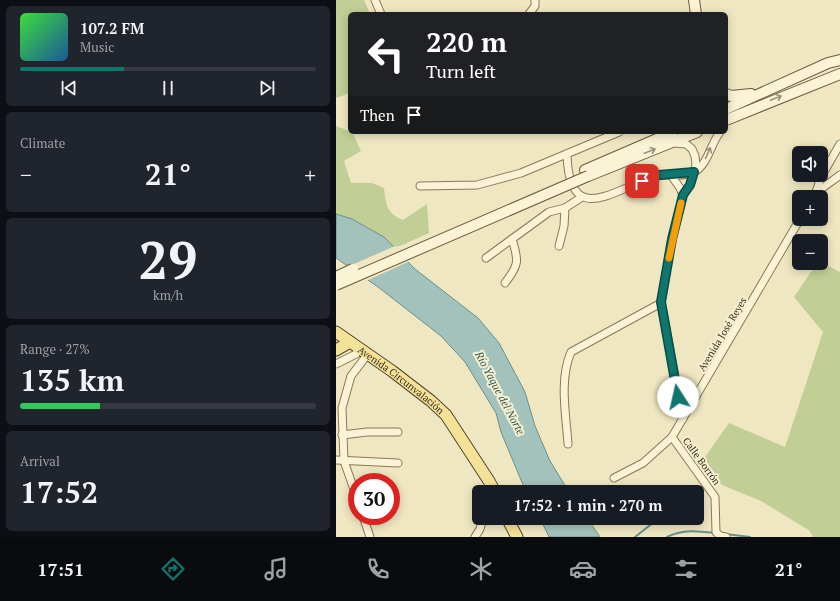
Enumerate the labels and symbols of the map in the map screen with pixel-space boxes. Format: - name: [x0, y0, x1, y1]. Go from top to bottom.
- one-way arrow: [769, 94, 781, 102]
- one-way arrow: [643, 147, 655, 155]
- one-way arrow: [705, 147, 712, 159]
- pin: [625, 164, 659, 198]
- street label: Avenida José Reyes: [695, 295, 750, 374]
- street label: Avenida Circunvalación: [355, 343, 447, 417]
- water label: Río Yaque del Norte: [472, 348, 528, 437]
- position arrow: [657, 376, 699, 418]
- street label: Calle Borrón: [680, 435, 723, 488]
- speed limit sign: 30: [348, 473, 400, 525]

